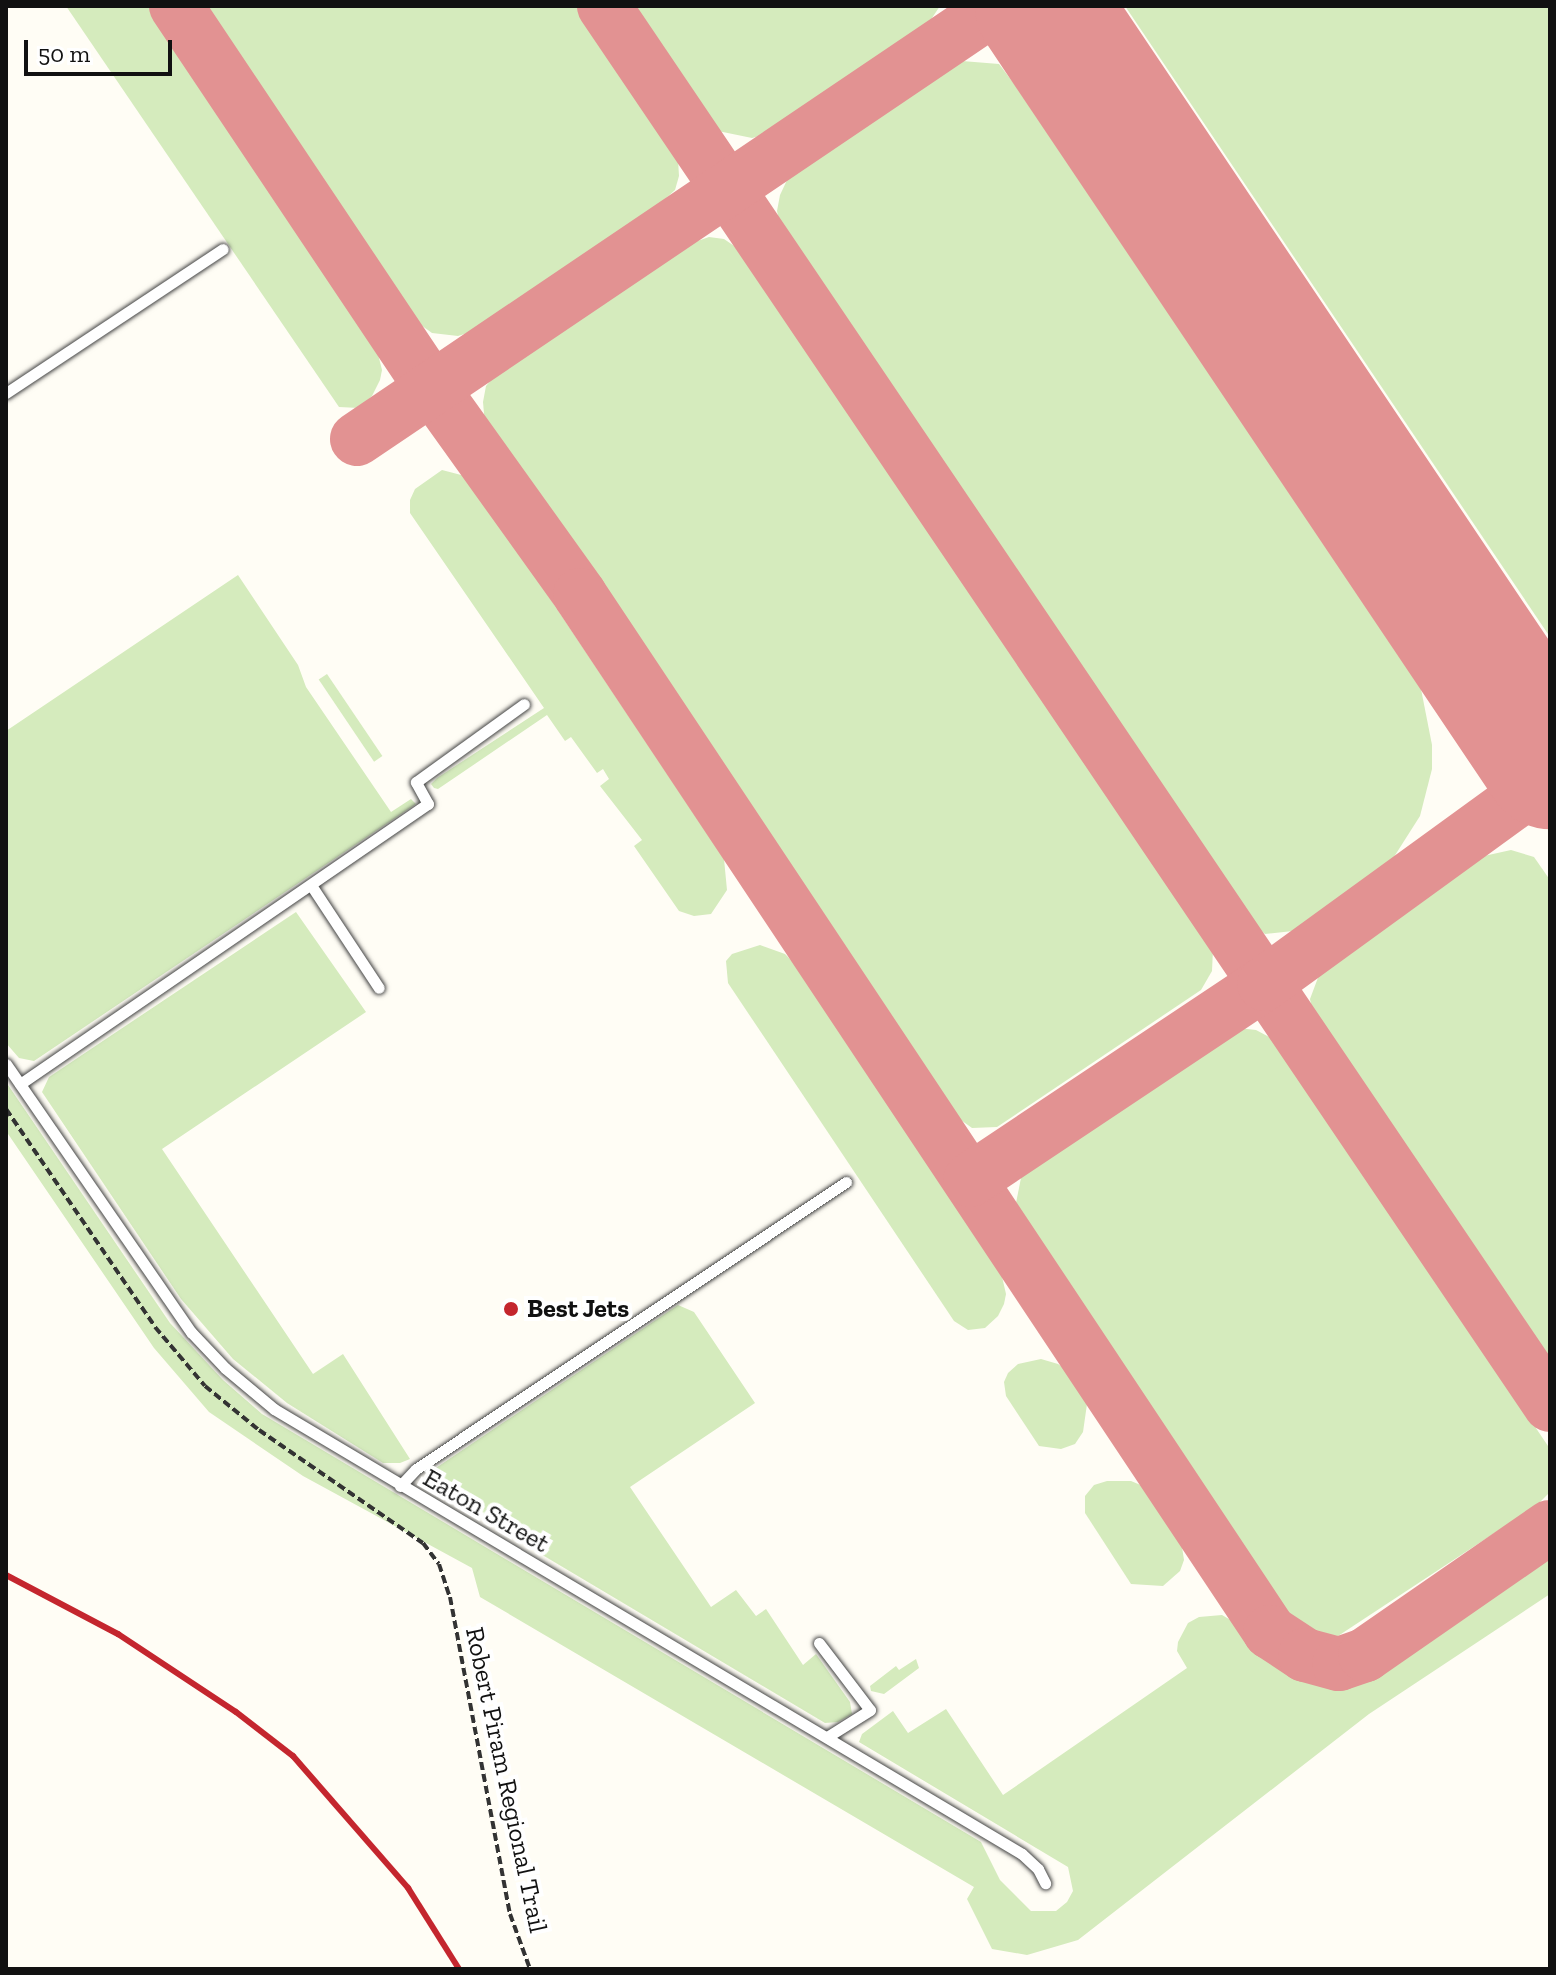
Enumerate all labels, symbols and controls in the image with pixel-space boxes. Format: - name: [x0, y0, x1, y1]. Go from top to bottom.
- scale bar: [28, 24, 176, 74]
- text: 50 m: [38, 39, 90, 68]
- place label: Best Jets: [527, 1293, 630, 1325]
- marker: Best Jets: [502, 1300, 520, 1318]
- street label: Eaton Street: [418, 1462, 554, 1560]
- street label: Robert Piram Regional Trail: [458, 1624, 554, 1936]

